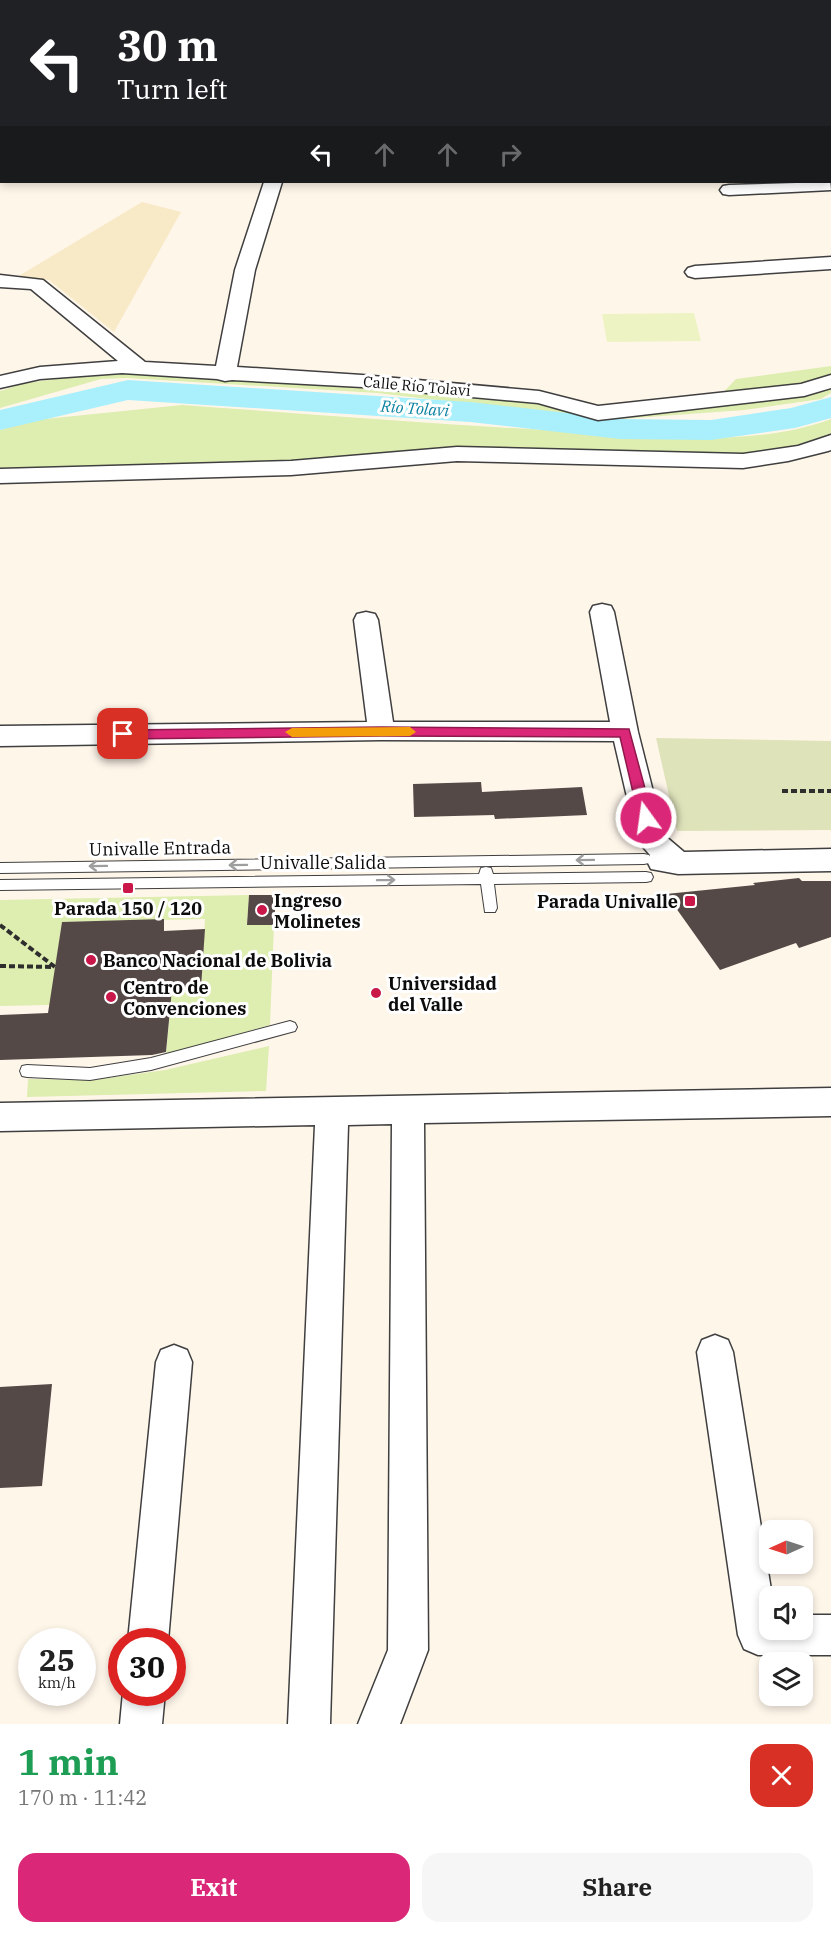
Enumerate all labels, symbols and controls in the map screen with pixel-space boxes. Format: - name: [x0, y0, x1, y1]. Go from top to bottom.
- text: 30 m: [117, 18, 218, 73]
- icon: left: [18, 24, 96, 102]
- text: Turn left: [117, 71, 228, 106]
- icon: left: [305, 138, 338, 171]
- icon: ahead: [368, 138, 401, 171]
- icon: ahead: [431, 138, 464, 171]
- icon: right: [494, 138, 527, 171]
- street label: Calle Río Tolavi: [362, 372, 472, 400]
- water label: Río Tolavi: [379, 396, 450, 420]
- pin: [97, 708, 148, 759]
- icon: arrive: [106, 717, 139, 750]
- position arrow: [614, 786, 678, 850]
- street label: Univalle Entrada: [89, 835, 231, 861]
- street label: Univalle Salida: [260, 851, 386, 874]
- one-way arrow: [576, 854, 596, 866]
- one-way arrow: [229, 859, 249, 870]
- one-way arrow: [89, 861, 109, 872]
- one-way arrow: [375, 874, 395, 886]
- marker: Parada 150 / 120: [121, 881, 135, 895]
- place label: Ingreso Molinetes: [274, 889, 361, 933]
- place label: Parada Univalle: [537, 890, 678, 913]
- marker: Parada Univalle: [683, 894, 697, 908]
- place label: Parada 150 / 120: [54, 897, 202, 920]
- marker: Ingreso Molinetes: [255, 903, 269, 917]
- place label: Banco Nacional de Bolivia: [103, 949, 332, 972]
- marker: Banco Nacional de Bolivia: [84, 953, 98, 967]
- place label: Universidad del Valle: [388, 972, 497, 1016]
- place label: Centro de Convenciones: [123, 976, 246, 1020]
- marker: Universidad del Valle: [369, 986, 383, 1000]
- marker: Centro de Convenciones: [104, 990, 118, 1004]
- north arrow: [759, 1520, 813, 1574]
- map controls: [759, 1520, 813, 1706]
- button: sound: [759, 1586, 813, 1640]
- speed limit sign: 30: [108, 1628, 186, 1706]
- text: 25: [39, 1640, 75, 1679]
- button: layers: [759, 1652, 813, 1706]
- text: km/h: [38, 1673, 76, 1692]
- text: 1 min: [18, 1738, 119, 1785]
- button: close: [750, 1744, 813, 1807]
- text: 170 m · 11:42: [18, 1784, 147, 1811]
- button: Exit: [18, 1853, 410, 1922]
- button: Share: [422, 1853, 813, 1922]

